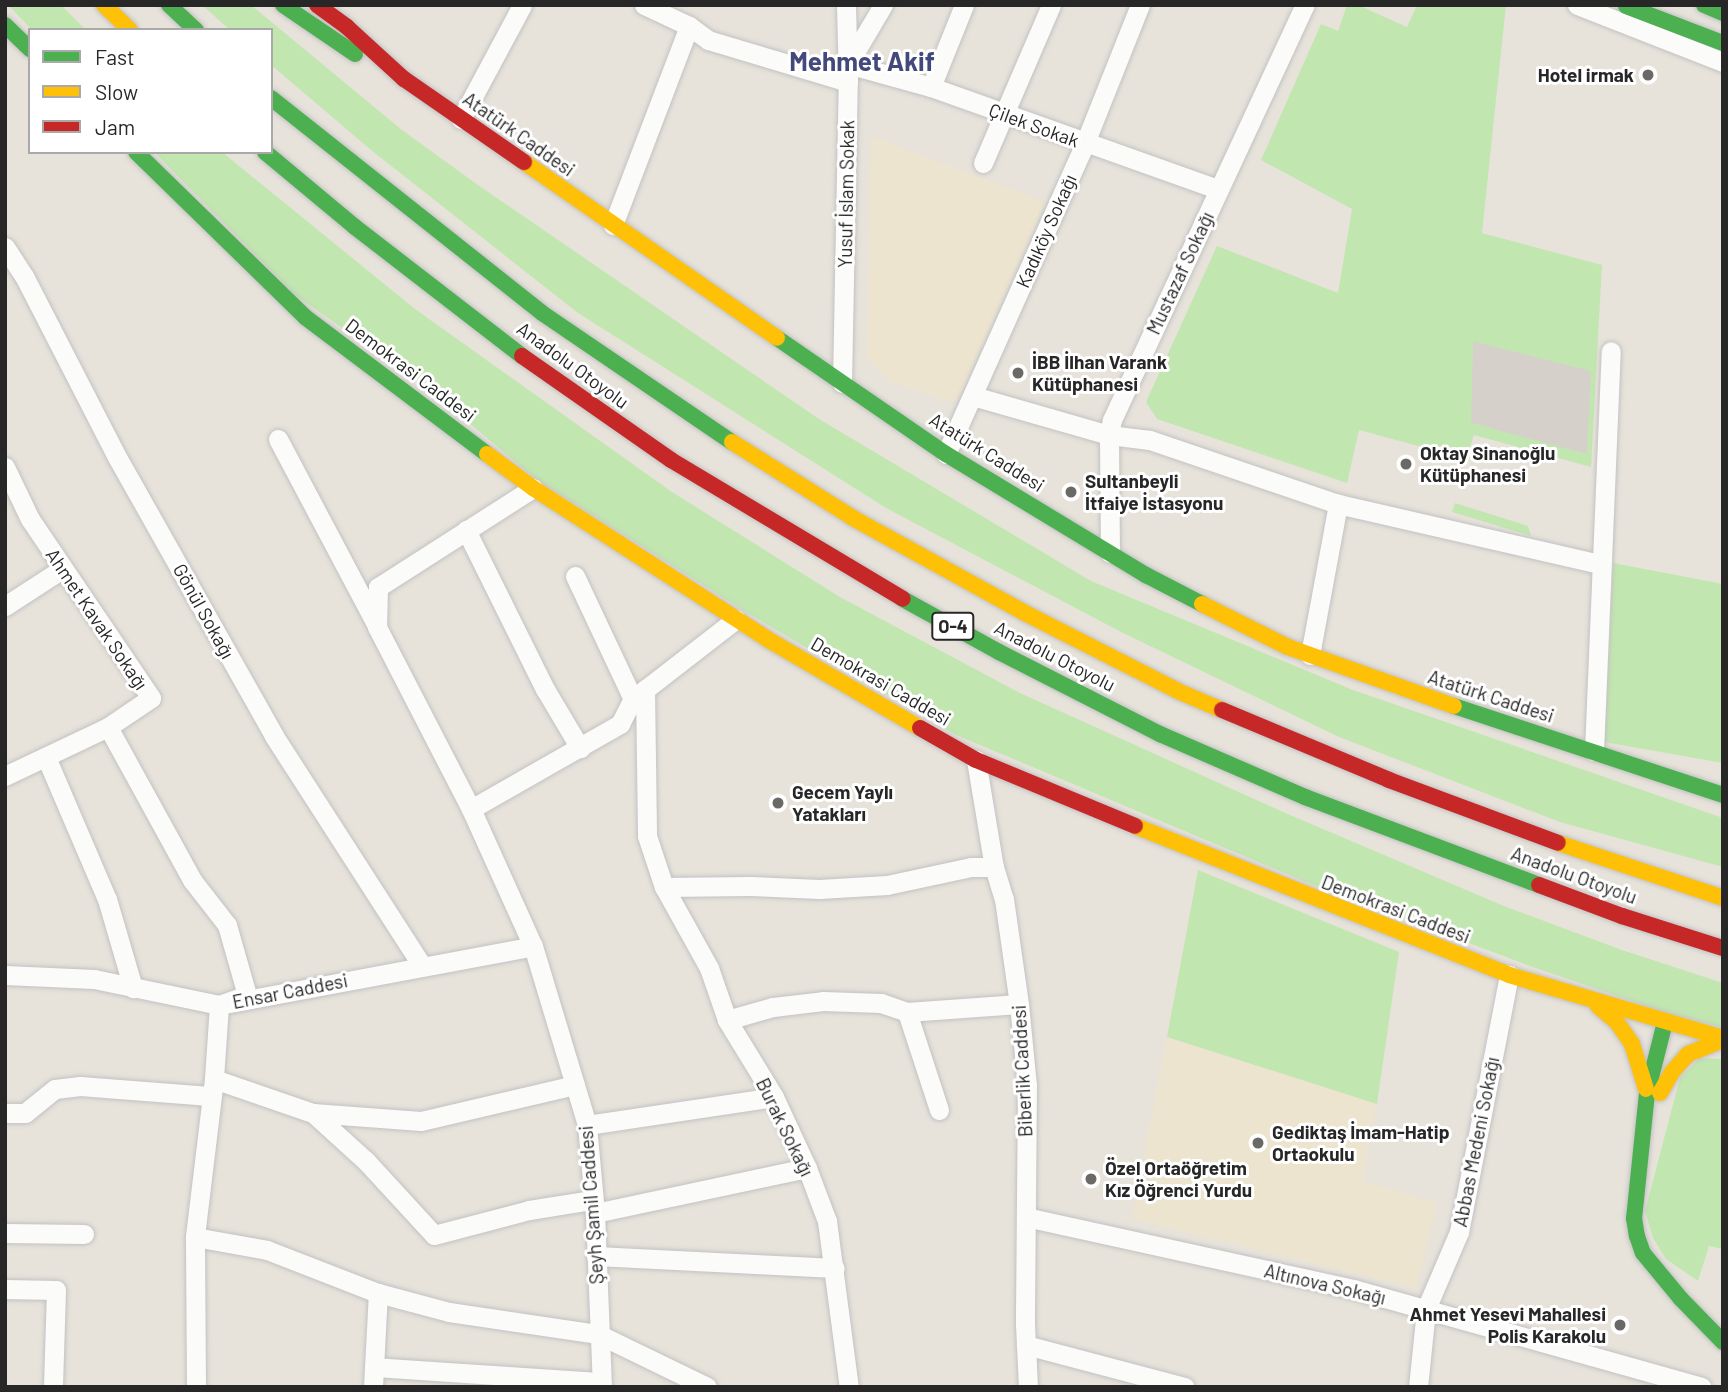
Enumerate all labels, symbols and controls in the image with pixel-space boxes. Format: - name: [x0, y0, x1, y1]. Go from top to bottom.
- legend: [28, 28, 273, 154]
- text: Fast: [95, 44, 135, 69]
- district label: Mehmet Akif: [789, 45, 935, 77]
- place label: Hotel irmak: [1538, 64, 1634, 86]
- marker: Hotel irmak: [1640, 67, 1656, 83]
- text: Slow: [95, 79, 138, 104]
- street label: Atatürk Caddesi: [459, 87, 579, 181]
- street label: Çilek Sokak: [986, 98, 1082, 152]
- text: Jam: [95, 114, 135, 139]
- street label: Yusuf İslam Sokak: [833, 120, 859, 268]
- street label: Kadıköy Sokağı: [1011, 171, 1081, 291]
- street label: Mustazaf Sokağı: [1142, 208, 1218, 338]
- street label: Demokrasi Caddesi: [341, 314, 481, 426]
- street label: Anadolu Otoyolu: [513, 317, 633, 413]
- place label: İBB İlhan Varank Kütüphanesi: [1032, 351, 1167, 395]
- marker: İBB İlhan Varank Kütüphanesi: [1010, 365, 1026, 381]
- street label: Atatürk Caddesi: [925, 408, 1049, 496]
- place label: Oktay Sinanoğlu Kütüphanesi: [1420, 442, 1555, 486]
- marker: Oktay Sinanoğlu Kütüphanesi: [1398, 456, 1414, 472]
- place label: Sultanbeyli İtfaiye İstasyonu: [1085, 470, 1223, 514]
- marker: Sultanbeyli İtfaiye İstasyonu: [1063, 484, 1079, 500]
- street label: Ahmet Kavak Sokağı: [41, 544, 153, 694]
- street label: Gönül Sokağı: [169, 559, 239, 663]
- road number: O-4: [930, 612, 976, 640]
- street label: Anadolu Otoyolu: [991, 616, 1119, 696]
- street label: Demokrasi Caddesi: [807, 632, 955, 730]
- street label: Atatürk Caddesi: [1425, 665, 1557, 727]
- place label: Gecem Yaylı Yatakları: [792, 781, 893, 825]
- marker: Gecem Yaylı Yatakları: [770, 795, 786, 811]
- street label: Anadolu Otoyolu: [1508, 842, 1640, 908]
- street label: Demokrasi Caddesi: [1318, 870, 1474, 948]
- street label: Ensar Caddesi: [230, 969, 350, 1013]
- street label: Biberlik Caddesi: [1007, 1004, 1037, 1138]
- street label: Abbas Medeni Sokağı: [1448, 1055, 1504, 1229]
- street label: Burak Sokağı: [751, 1074, 819, 1180]
- place label: Gediktaş İmam-Hatip Ortaokulu: [1272, 1121, 1449, 1165]
- street label: Şeyh Şamil Caddesi: [574, 1125, 608, 1285]
- marker: Gediktaş İmam-Hatip Ortaokulu: [1250, 1135, 1266, 1151]
- place label: Özel Ortaöğretim Kız Öğrenci Yurdu: [1105, 1157, 1252, 1201]
- marker: Özel Ortaöğretim Kız Öğrenci Yurdu: [1083, 1171, 1099, 1187]
- street label: Altınova Sokağı: [1262, 1259, 1388, 1309]
- place label: Ahmet Yesevi Mahallesi Polis Karakolu: [1410, 1303, 1606, 1347]
- marker: Ahmet Yesevi Mahallesi Polis Karakolu: [1612, 1317, 1628, 1333]

